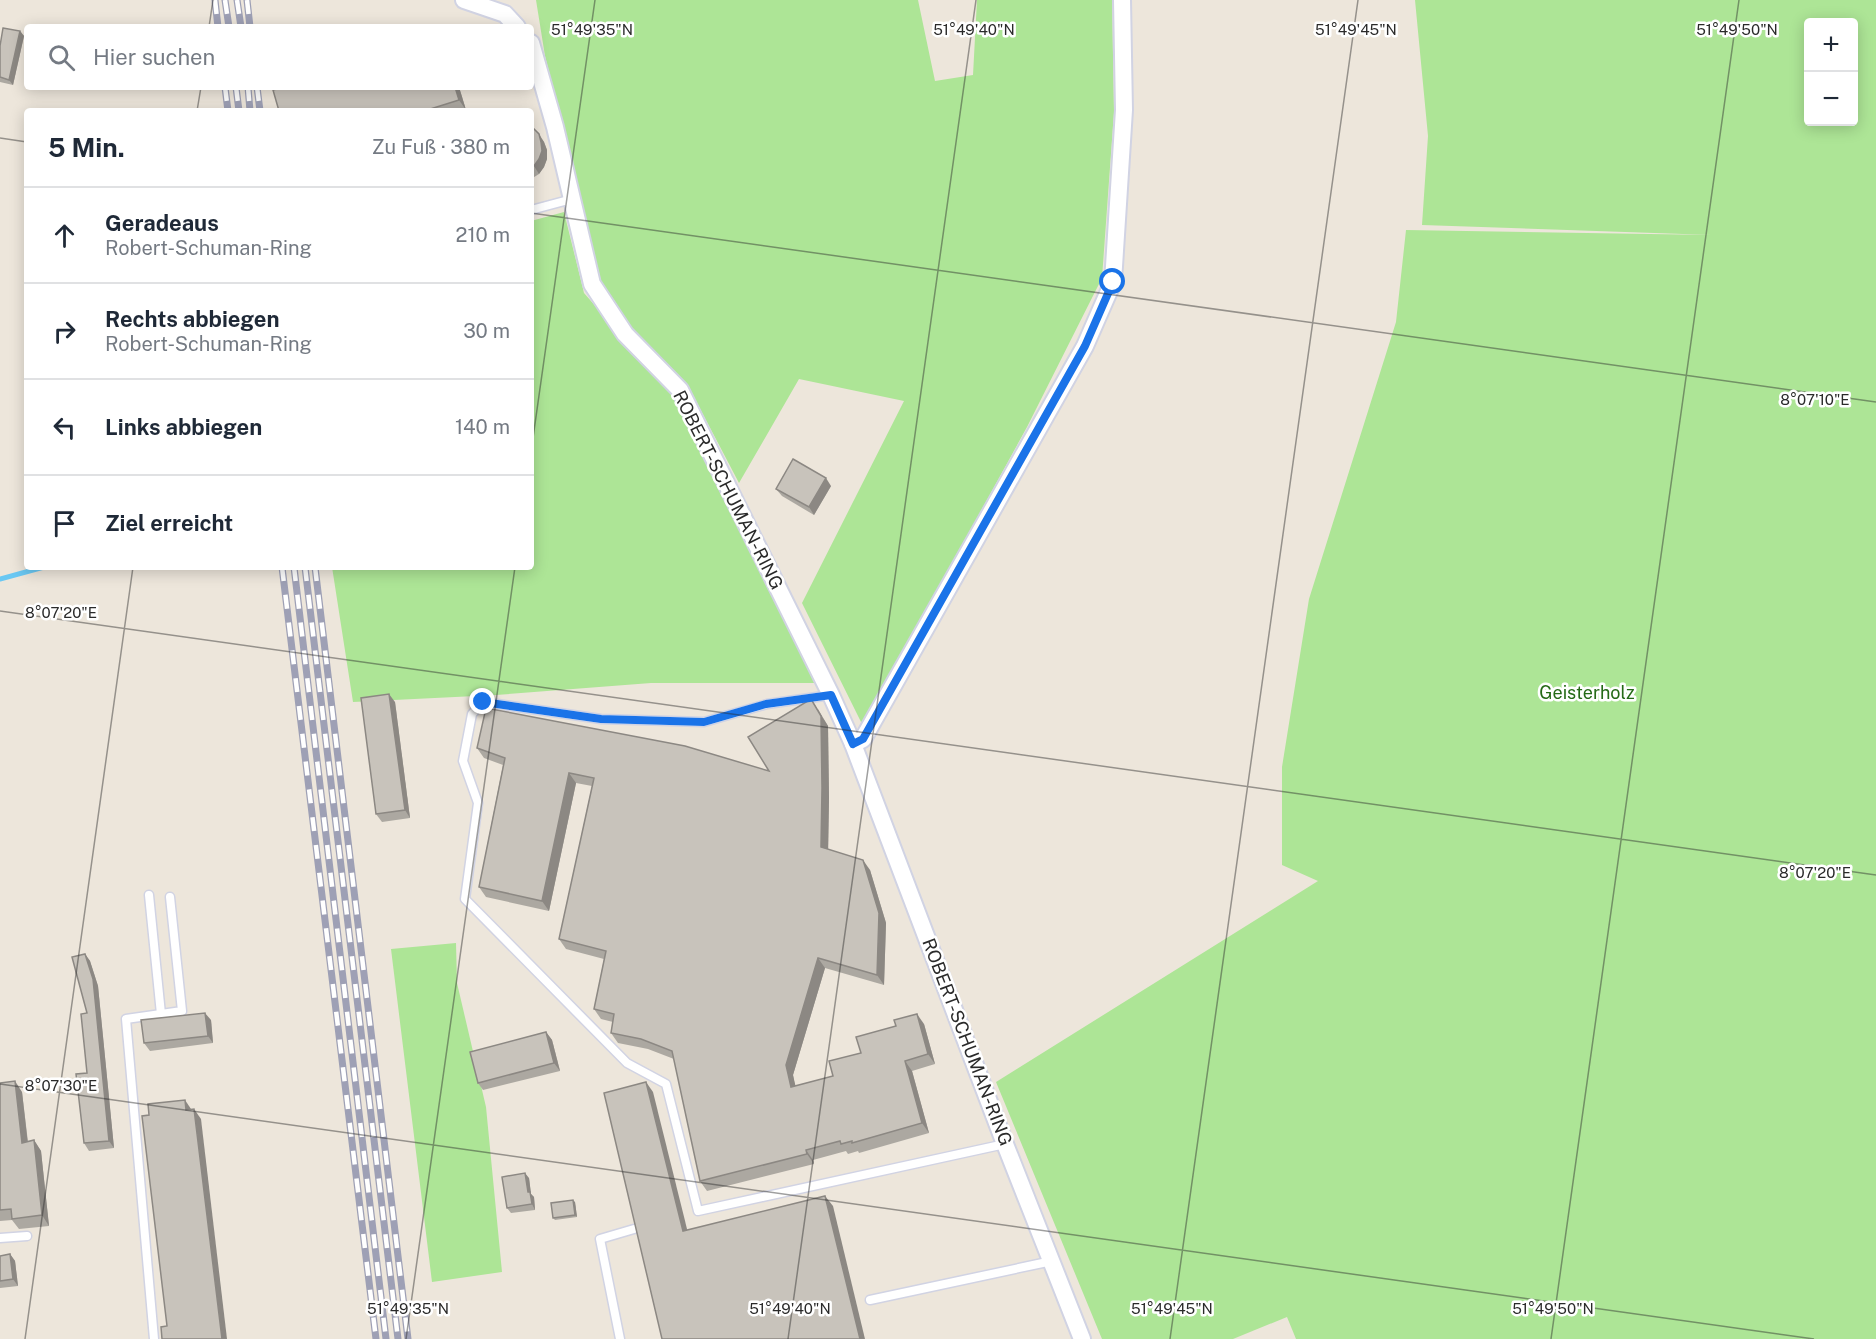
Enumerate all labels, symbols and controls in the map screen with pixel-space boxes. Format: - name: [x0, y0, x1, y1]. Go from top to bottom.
- map controls: [1804, 18, 1858, 126]
- button: +: [1804, 18, 1858, 72]
- text: 51°49'35"N: [551, 21, 633, 38]
- text: 51°49'40"N: [933, 21, 1015, 38]
- text: 51°49'45"N: [1315, 21, 1397, 38]
- text: 51°49'50"N: [1696, 21, 1778, 38]
- search box: [24, 24, 534, 90]
- icon: search: [45, 41, 78, 74]
- text: Hier suchen: [93, 44, 215, 70]
- button: −: [1804, 72, 1858, 126]
- text: 5 Min.: [48, 132, 125, 163]
- text: Zu Fuß · 380 m: [372, 135, 510, 159]
- text: Geradeaus: [105, 210, 219, 236]
- icon: ahead: [48, 219, 81, 252]
- text: 210 m: [456, 223, 510, 247]
- text: Robert-Schuman-Ring: [105, 236, 312, 260]
- route start: [1099, 268, 1125, 294]
- text: Rechts abbiegen: [105, 306, 280, 332]
- icon: right: [48, 315, 81, 348]
- text: 30 m: [463, 319, 510, 343]
- text: Robert-Schuman-Ring: [105, 332, 312, 356]
- street label: ROBERT-SCHUMAN-RING: [669, 387, 788, 593]
- text: 8°07'10"E: [1780, 391, 1850, 408]
- icon: left: [48, 411, 81, 444]
- text: Links abbiegen: [105, 414, 262, 440]
- text: 140 m: [455, 415, 510, 439]
- icon: arrive: [48, 507, 81, 540]
- text: Ziel erreicht: [105, 510, 233, 536]
- text: 8°07'20"E: [25, 604, 97, 621]
- park label: Geisterholz: [1539, 682, 1635, 703]
- route end: [469, 688, 495, 714]
- text: 8°07'20"E: [1779, 864, 1851, 881]
- street label: ROBERT-SCHUMAN-RING: [918, 935, 1017, 1148]
- text: 8°07'30"E: [25, 1077, 97, 1094]
- text: 51°49'35"N: [367, 1300, 449, 1317]
- text: 51°49'40"N: [749, 1300, 831, 1317]
- text: 51°49'45"N: [1131, 1300, 1213, 1317]
- text: 51°49'50"N: [1512, 1300, 1594, 1317]

